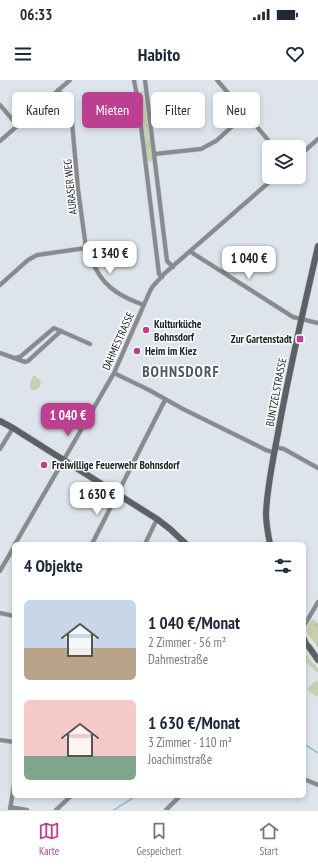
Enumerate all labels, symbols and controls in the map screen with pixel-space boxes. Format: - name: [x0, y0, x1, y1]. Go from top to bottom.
- text: 06:33: [20, 5, 52, 24]
- icon: menu: [12, 43, 34, 65]
- text: Habito: [138, 43, 180, 66]
- icon: heart: [284, 43, 306, 65]
- chip: Kaufen: [12, 92, 74, 128]
- chip: Mieten: [82, 92, 143, 128]
- chip: Filter: [151, 92, 205, 128]
- chip: Neu: [213, 92, 260, 128]
- map controls: [262, 140, 306, 184]
- button: layers: [262, 140, 306, 184]
- street label: AURASER WEG: [60, 159, 80, 215]
- pin: 1 340 €: [73, 241, 147, 275]
- text: 1 340 €: [92, 245, 128, 262]
- pin: 1 040 €: [212, 246, 286, 280]
- text: 1 040 €: [231, 250, 267, 267]
- street label: DAHMESTRASSE: [99, 309, 137, 372]
- place label: Kulturküche Bohnsdorf: [154, 317, 202, 344]
- marker: Kulturküche Bohnsdorf: [141, 325, 151, 335]
- place label: Zur Gartenstadt: [231, 332, 293, 346]
- marker: Zur Gartenstadt: [295, 334, 305, 344]
- place label: Heim im Kiez: [145, 344, 197, 358]
- marker: Heim im Kiez: [132, 346, 142, 356]
- street label: BUNTZELSTRASSE: [262, 356, 290, 427]
- district label: BOHNSDORF: [142, 362, 220, 381]
- pin: 1 040 €: [31, 403, 105, 437]
- text: 1 040 €: [50, 407, 86, 424]
- place label: Freiwillige Feuerwehr Bohnsdorf: [52, 458, 180, 472]
- marker: Freiwillige Feuerwehr Bohnsdorf: [39, 460, 49, 470]
- pin: 1 630 €: [60, 482, 134, 516]
- text: 1 630 €: [79, 486, 115, 503]
- text: 4 Objekte: [24, 555, 83, 577]
- icon: filters: [272, 555, 294, 577]
- text: 1 040 €/Monat: [148, 612, 240, 634]
- icon: home: [56, 616, 104, 664]
- text: 2 Zimmer · 56 m²: [148, 634, 226, 651]
- text: Dahmestraße: [148, 651, 208, 668]
- text: 1 630 €/Monat: [148, 712, 240, 734]
- icon: home: [56, 716, 104, 764]
- text: 3 Zimmer · 110 m²: [148, 734, 232, 751]
- text: Joachimstraße: [148, 751, 212, 768]
- tab: Karte: [38, 820, 60, 858]
- tab: Gespeichert: [136, 820, 181, 858]
- tab: Start: [258, 820, 280, 858]

